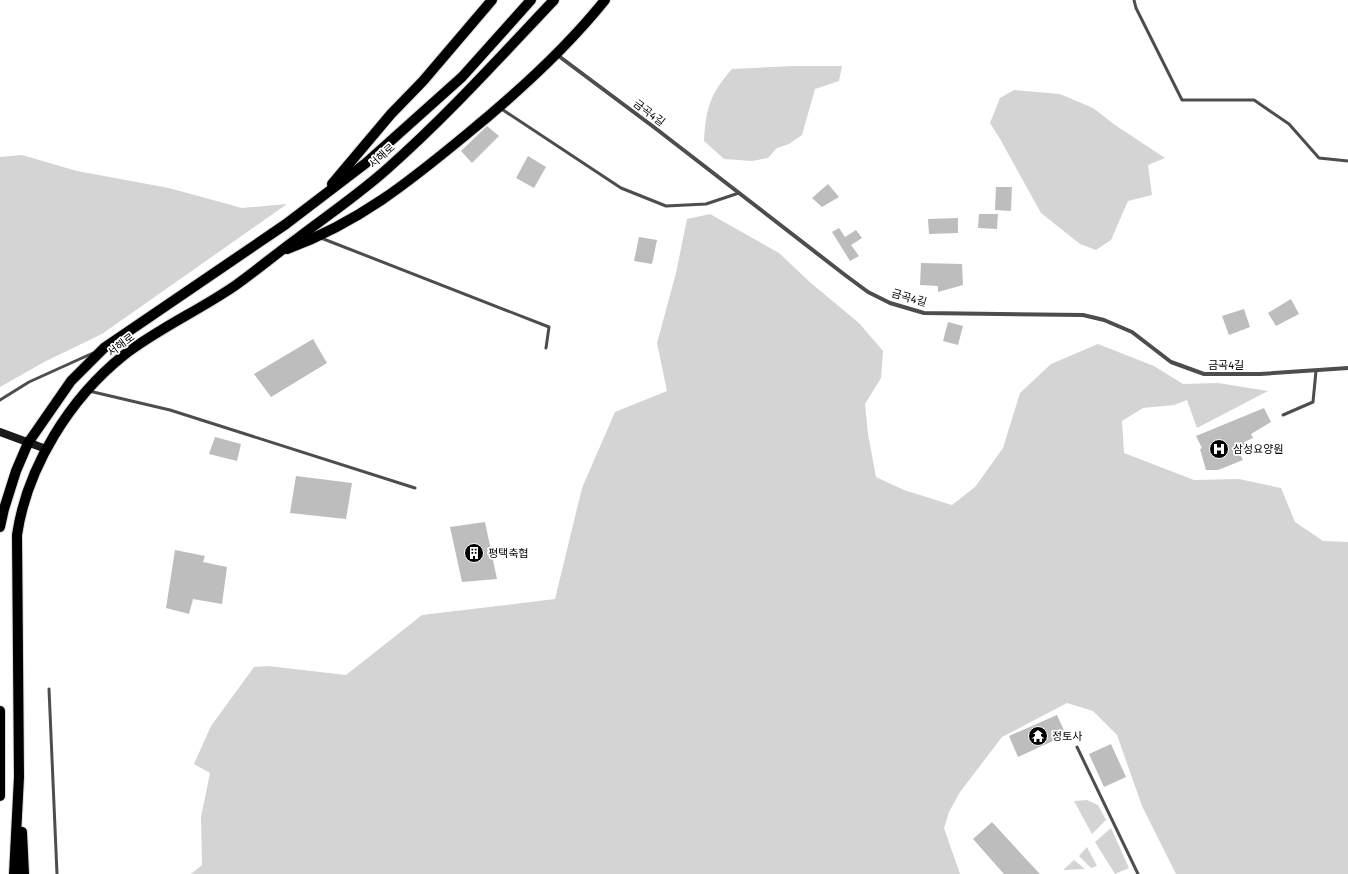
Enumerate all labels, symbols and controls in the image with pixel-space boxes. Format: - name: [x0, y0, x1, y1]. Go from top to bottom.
- street label: 금곡4길: [631, 97, 667, 129]
- street label: 서해로: [366, 141, 398, 171]
- street label: 금곡4길: [890, 287, 928, 309]
- street label: 서해로: [105, 331, 137, 359]
- street label: 금곡4길: [1208, 359, 1244, 372]
- hospital icon: 삼성요양원: [1208, 438, 1230, 460]
- place label: 삼성요양원: [1233, 443, 1284, 456]
- building icon: 평택축협: [463, 542, 485, 564]
- place label: 평택축협: [488, 547, 528, 560]
- temple icon: 정토사: [1027, 725, 1049, 747]
- place label: 정토사: [1052, 730, 1082, 743]

